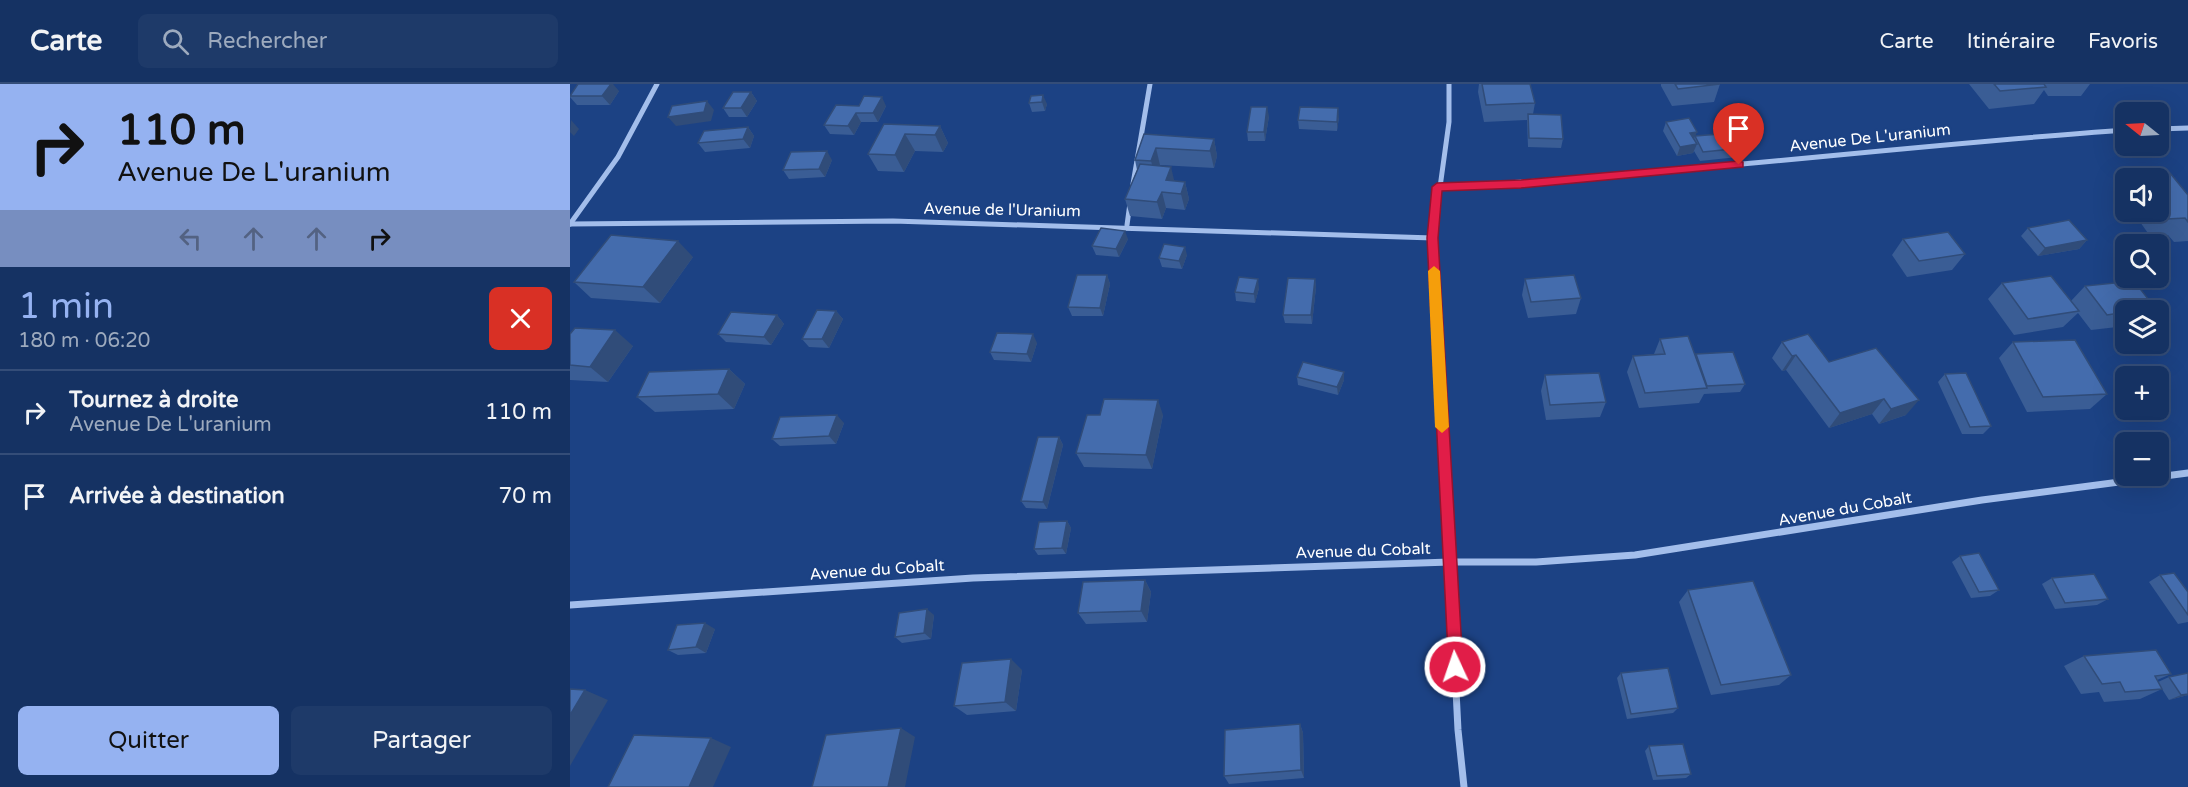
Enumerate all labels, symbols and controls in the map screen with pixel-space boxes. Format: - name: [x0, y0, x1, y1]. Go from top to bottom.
- search box: [138, 14, 558, 68]
- text: Carte: [30, 24, 102, 58]
- icon: search: [159, 25, 192, 58]
- text: Rechercher: [207, 28, 327, 54]
- text: Carte: [1880, 29, 1934, 54]
- text: Itinéraire: [1967, 29, 2055, 54]
- text: Favoris: [2088, 29, 2158, 54]
- north arrow: [2115, 102, 2169, 156]
- map controls: [2115, 102, 2169, 486]
- pin: [1713, 103, 1764, 165]
- text: 110 m: [117, 105, 246, 156]
- icon: right: [18, 108, 96, 186]
- icon: arrive: [1722, 112, 1755, 145]
- street label: Avenue De L'uranium: [1788, 120, 1952, 156]
- text: Avenue De L'uranium: [117, 156, 391, 189]
- button: sound: [2115, 168, 2169, 222]
- street label: Avenue de l'Uranium: [923, 199, 1081, 221]
- icon: left: [174, 222, 207, 255]
- icon: ahead: [237, 222, 270, 255]
- icon: ahead: [300, 222, 333, 255]
- icon: right: [363, 222, 396, 255]
- button: search: [2115, 234, 2169, 288]
- text: 1 min: [18, 285, 114, 328]
- button: close: [489, 287, 552, 350]
- button: layers: [2115, 300, 2169, 354]
- text: 180 m · 06:20: [18, 329, 150, 353]
- button: +: [2115, 366, 2169, 420]
- text: Tournez à droite: [69, 387, 238, 413]
- icon: right: [18, 396, 51, 429]
- text: 110 m: [485, 399, 552, 425]
- text: Avenue De L'uranium: [69, 413, 272, 437]
- button: −: [2115, 432, 2169, 486]
- icon: arrive: [18, 480, 51, 513]
- text: Arrivée à destination: [69, 483, 285, 509]
- text: 70 m: [498, 483, 552, 509]
- street label: Avenue du Cobalt: [1777, 487, 1913, 531]
- street label: Avenue du Cobalt: [1295, 539, 1431, 563]
- street label: Avenue du Cobalt: [809, 555, 945, 585]
- position arrow: [1423, 635, 1487, 699]
- button: Quitter: [18, 706, 279, 775]
- button: Partager: [291, 706, 552, 775]

